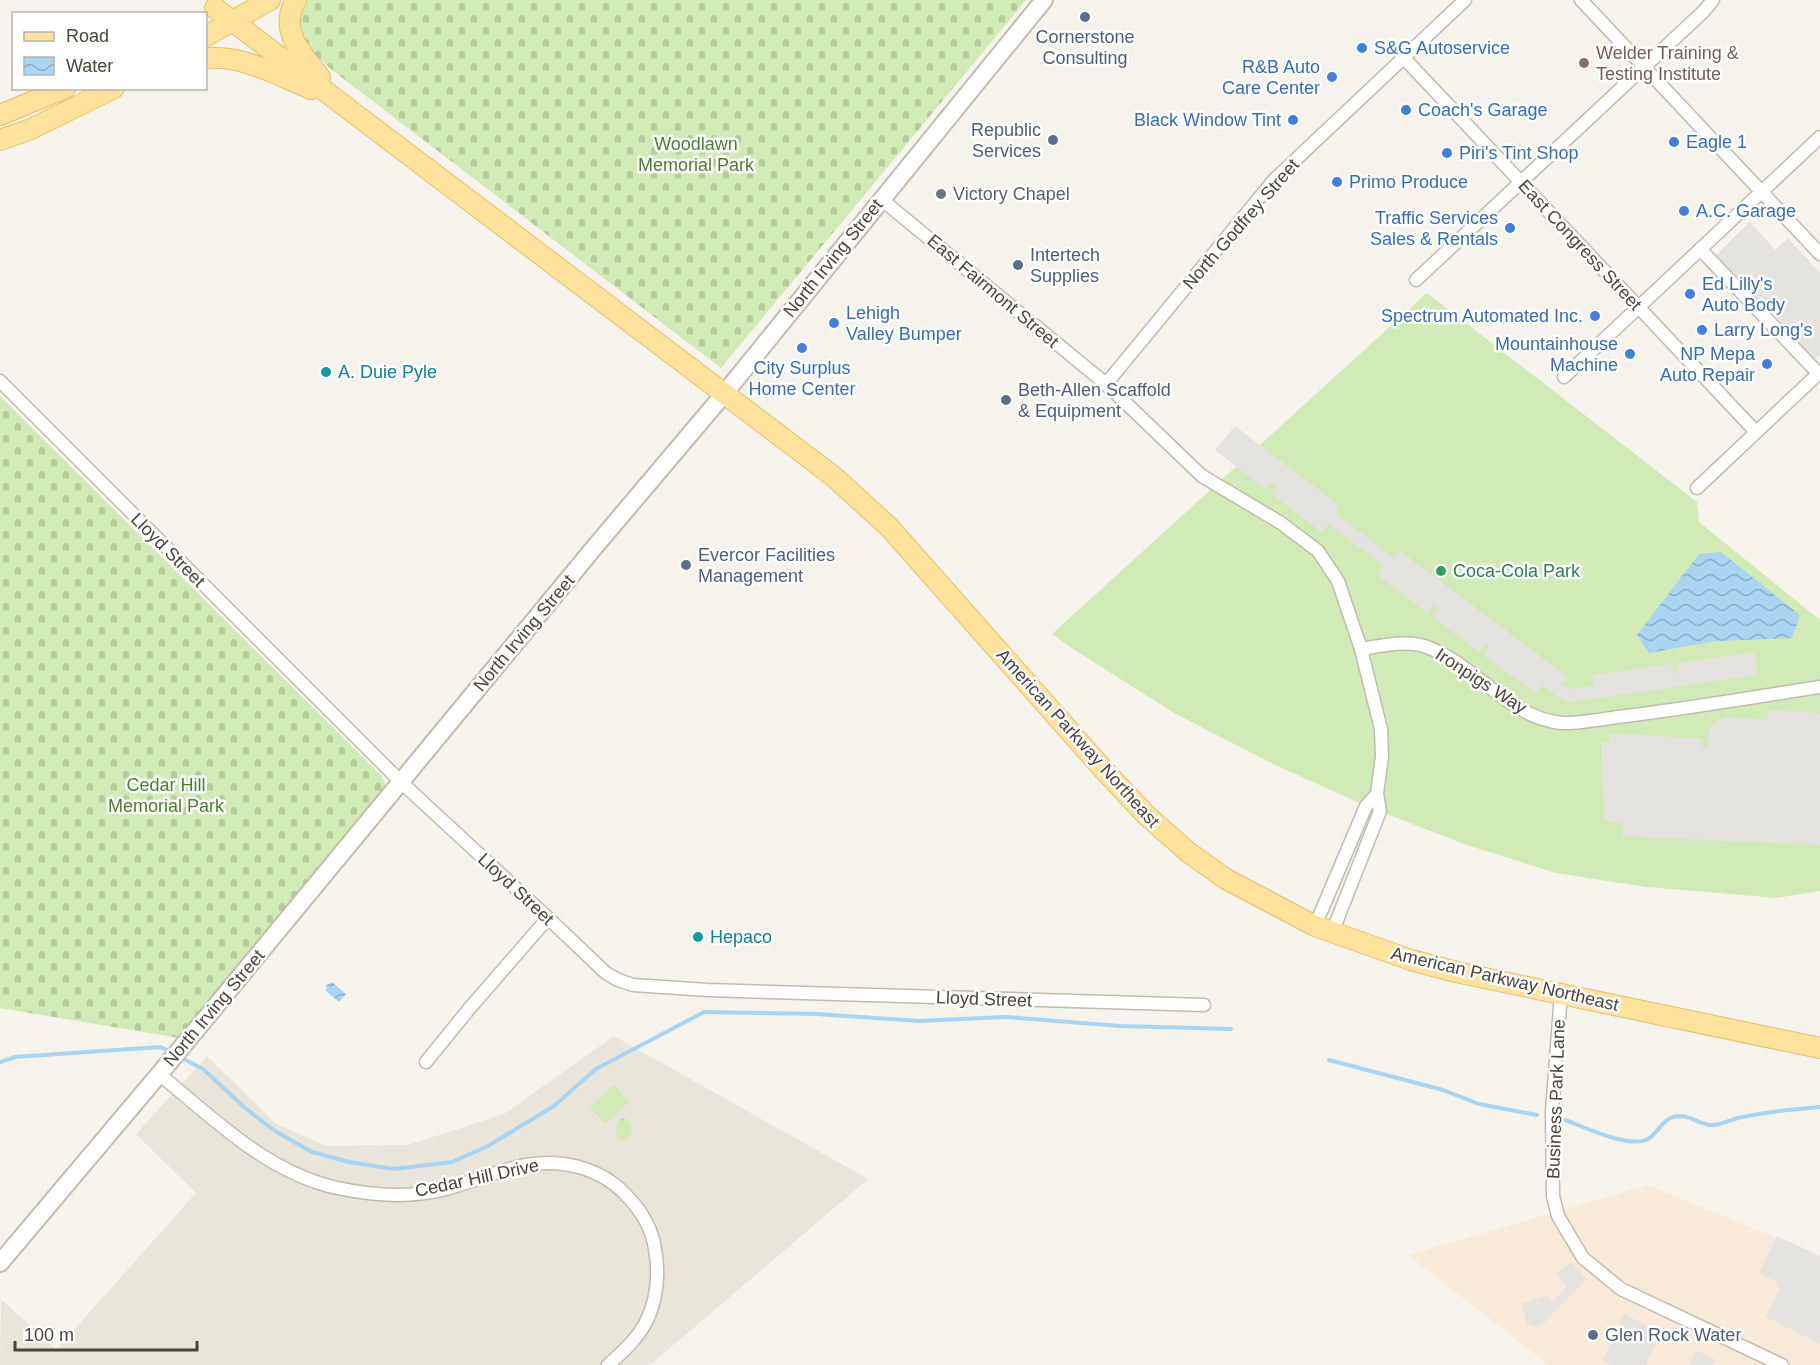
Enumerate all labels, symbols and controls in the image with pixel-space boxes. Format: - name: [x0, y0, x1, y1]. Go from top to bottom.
- marker: Cornerstone Consulting: [1078, 10, 1092, 24]
- legend: [12, 12, 207, 90]
- text: Road: [66, 26, 109, 46]
- place label: Cornerstone Consulting: [1035, 27, 1135, 68]
- place label: S&G Autoservice: [1374, 38, 1510, 58]
- marker: S&G Autoservice: [1355, 41, 1369, 55]
- place label: Welder Training & Testing Institute: [1596, 43, 1739, 84]
- text: Water: [66, 56, 113, 76]
- marker: Welder Training & Testing Institute: [1577, 56, 1591, 70]
- place label: R&B Auto Care Center: [1222, 57, 1320, 98]
- marker: R&B Auto Care Center: [1325, 70, 1339, 84]
- place label: Coach's Garage: [1418, 100, 1548, 120]
- marker: Coach's Garage: [1399, 103, 1413, 117]
- place label: Black Window Tint: [1134, 110, 1281, 130]
- marker: Black Window Tint: [1286, 113, 1300, 127]
- place label: Republic Services: [971, 120, 1041, 161]
- place label: Eagle 1: [1686, 132, 1747, 152]
- marker: Republic Services: [1046, 133, 1060, 147]
- park label: Woodlawn Memorial Park: [638, 134, 755, 175]
- marker: Eagle 1: [1667, 135, 1681, 149]
- place label: Piri's Tint Shop: [1459, 143, 1579, 163]
- marker: Piri's Tint Shop: [1440, 146, 1454, 160]
- street label: North Godfrey Street: [1179, 155, 1303, 293]
- place label: Primo Produce: [1349, 172, 1468, 192]
- marker: Primo Produce: [1330, 175, 1344, 189]
- street label: East Congress Street: [1514, 176, 1646, 314]
- place label: Victory Chapel: [953, 184, 1070, 204]
- marker: Victory Chapel: [934, 187, 948, 201]
- street label: North Irving Street: [779, 195, 887, 321]
- place label: A.C. Garage: [1696, 201, 1796, 221]
- marker: A.C. Garage: [1677, 204, 1691, 218]
- place label: Traffic Services Sales & Rentals: [1370, 208, 1498, 249]
- marker: Traffic Services Sales & Rentals: [1503, 221, 1517, 235]
- street label: East Fairmont Street: [923, 230, 1063, 352]
- place label: Intertech Supplies: [1030, 245, 1100, 286]
- marker: Intertech Supplies: [1011, 258, 1025, 272]
- place label: Ed Lilly's Auto Body: [1702, 274, 1785, 315]
- marker: Ed Lilly's Auto Body: [1683, 287, 1697, 301]
- place label: Lehigh Valley Bumper: [846, 303, 962, 344]
- place label: Spectrum Automated Inc.: [1381, 306, 1583, 326]
- marker: Spectrum Automated Inc.: [1588, 309, 1602, 323]
- marker: Lehigh Valley Bumper: [827, 316, 841, 330]
- place label: Larry Long's: [1714, 320, 1813, 340]
- marker: Larry Long's: [1695, 323, 1709, 337]
- place label: Mountainhouse Machine: [1495, 334, 1618, 375]
- marker: City Surplus Home Center: [795, 341, 809, 355]
- place label: NP Mepa Auto Repair: [1660, 344, 1756, 385]
- marker: Mountainhouse Machine: [1623, 347, 1637, 361]
- marker: NP Mepa Auto Repair: [1760, 357, 1774, 371]
- place label: City Surplus Home Center: [748, 358, 856, 399]
- place label: A. Duie Pyle: [338, 362, 437, 382]
- marker: A. Duie Pyle: [319, 365, 333, 379]
- place label: Beth-Allen Scaffold & Equipment: [1018, 380, 1171, 421]
- marker: Beth-Allen Scaffold & Equipment: [999, 393, 1013, 407]
- street label: Lloyd Street: [127, 509, 209, 591]
- place label: Evercor Facilities Management: [698, 545, 835, 586]
- marker: Evercor Facilities Management: [679, 558, 693, 572]
- place label: Coca-Cola Park: [1453, 561, 1581, 581]
- marker: Coca-Cola Park: [1434, 564, 1448, 578]
- street label: North Irving Street: [469, 571, 579, 695]
- street label: Ironpigs Way: [1432, 644, 1530, 718]
- street label: American Parkway Northeast: [993, 645, 1163, 831]
- park label: Cedar Hill Memorial Park: [108, 775, 225, 816]
- street label: Lloyd Street: [474, 849, 558, 929]
- place label: Hepaco: [710, 927, 772, 947]
- marker: Hepaco: [691, 930, 705, 944]
- street label: American Parkway Northeast: [1389, 943, 1621, 1015]
- street label: North Irving Street: [159, 946, 269, 1070]
- street label: Lloyd Street: [936, 987, 1032, 1011]
- street label: Business Park Lane: [1543, 1019, 1569, 1179]
- street label: Cedar Hill Drive: [413, 1155, 541, 1201]
- scale bar: [15, 1314, 196, 1352]
- text: 100 m: [24, 1325, 74, 1345]
- place label: Glen Rock Water: [1605, 1325, 1741, 1345]
- marker: Glen Rock Water: [1586, 1328, 1600, 1342]

